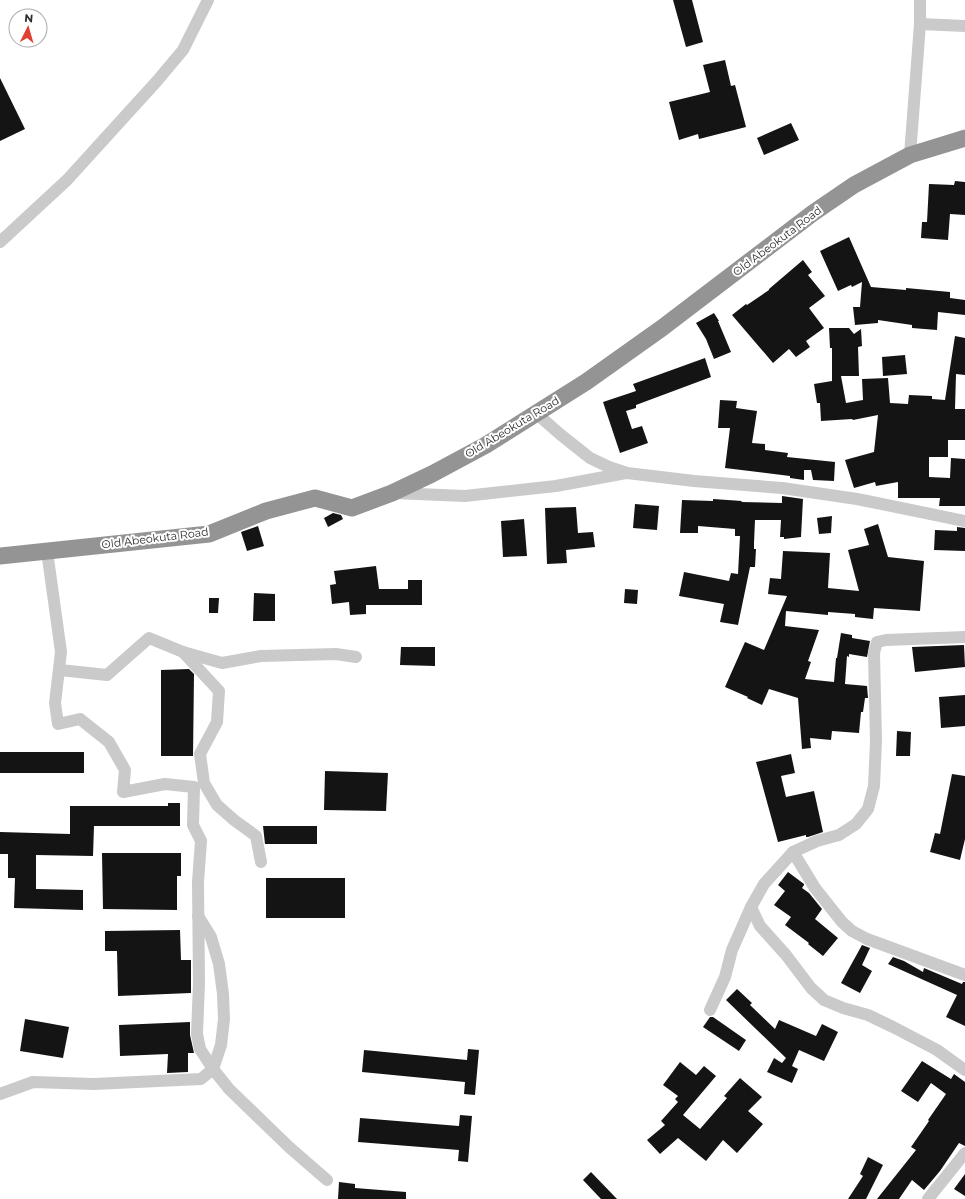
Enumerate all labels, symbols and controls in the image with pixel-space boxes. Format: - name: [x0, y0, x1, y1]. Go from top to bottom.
- north arrow: [8, 8, 48, 48]
- text: N: [24, 11, 34, 25]
- street label: Old Abeokuta Road: [730, 203, 824, 279]
- street label: Old Abeokuta Road: [462, 393, 562, 461]
- street label: Old Abeokuta Road: [101, 524, 209, 552]

